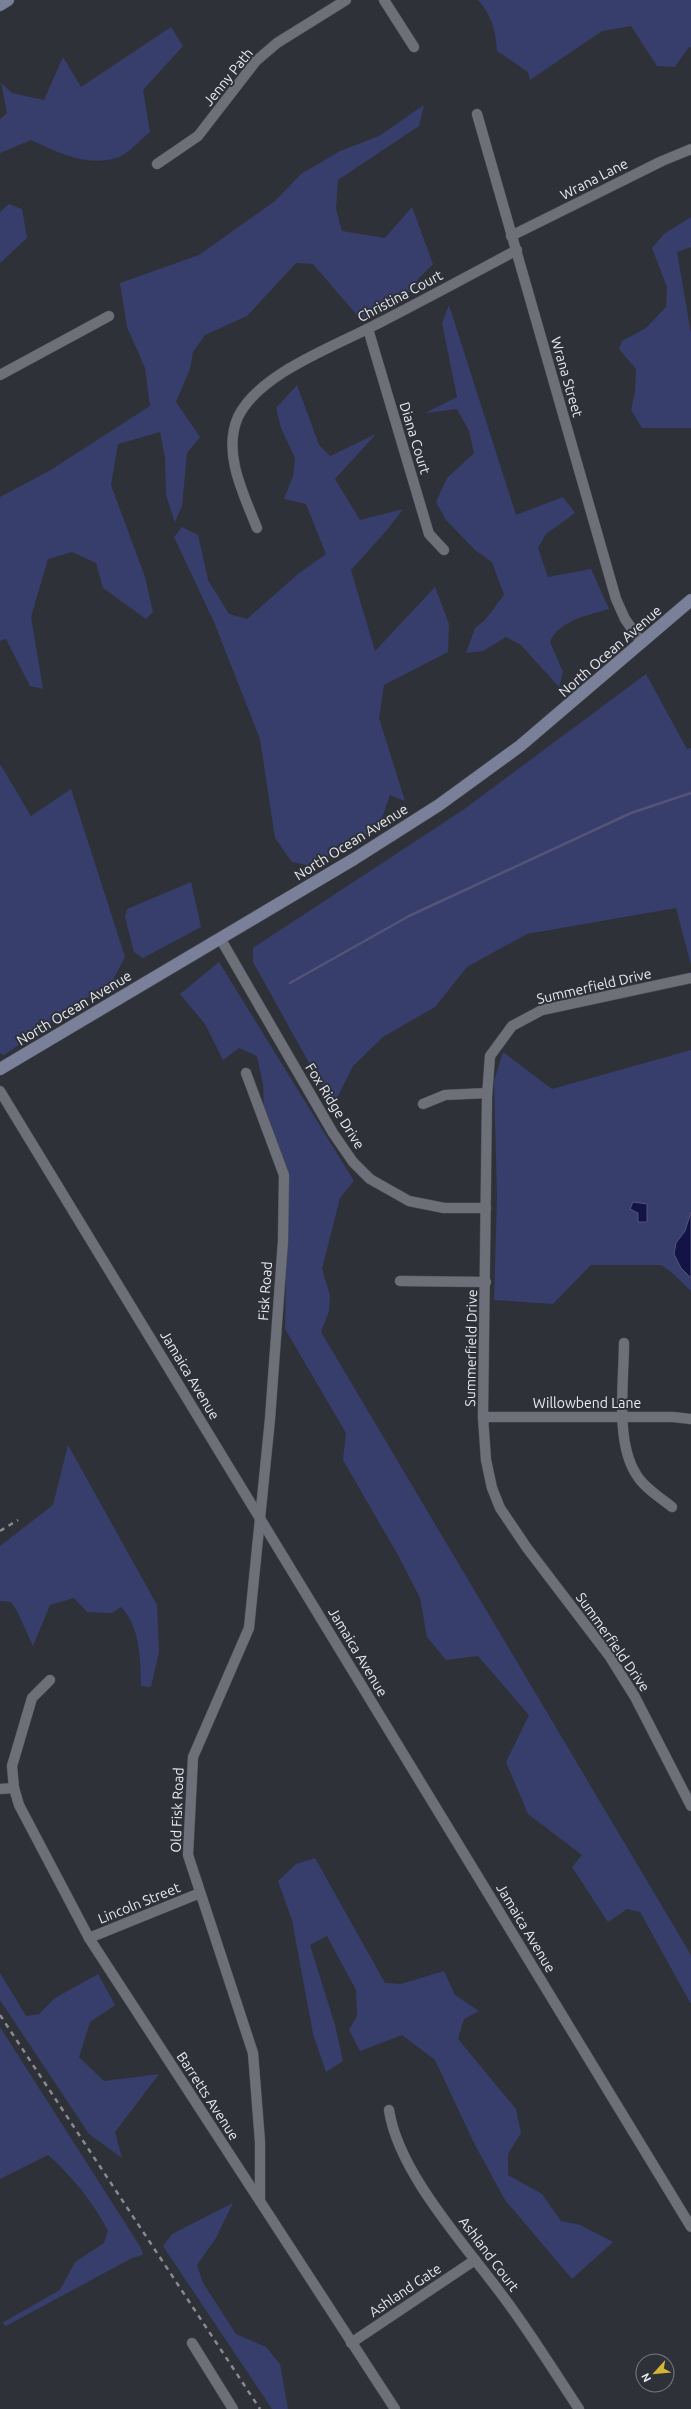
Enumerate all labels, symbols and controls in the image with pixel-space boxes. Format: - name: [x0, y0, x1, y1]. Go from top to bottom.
- street label: Jenny Path: [200, 45, 256, 109]
- street label: Wrana Lane: [558, 155, 630, 203]
- street label: Christina Court: [355, 267, 446, 325]
- street label: Wrana Street: [548, 335, 586, 419]
- street label: Diana Court: [396, 400, 434, 476]
- street label: North Ocean Avenue: [555, 602, 665, 700]
- street label: North Ocean Avenue: [291, 801, 411, 883]
- street label: Summerfield Drive: [535, 965, 653, 1007]
- street label: North Ocean Avenue: [14, 967, 134, 1049]
- street label: Fox Ridge Drive: [302, 1060, 368, 1152]
- street label: Fisk Road: [255, 1261, 275, 1321]
- street label: Summerfield Drive: [462, 1289, 480, 1407]
- street label: Jamaica Avenue: [157, 1328, 223, 1422]
- street label: Willowbend Lane: [533, 1395, 641, 1411]
- street label: Summerfield Drive: [573, 1589, 653, 1695]
- street label: Jamaica Avenue: [325, 1605, 391, 1699]
- street label: Old Fisk Road: [168, 1767, 186, 1853]
- street label: Lincoln Street: [96, 1879, 183, 1927]
- street label: Jamaica Avenue: [493, 1881, 559, 1975]
- street label: Barretts Avenue: [174, 2049, 242, 2143]
- street label: Ashland Court: [456, 2214, 523, 2295]
- street label: Ashland Gate: [366, 2260, 444, 2320]
- north arrow: [635, 2353, 675, 2393]
- text: N: [639, 2371, 653, 2384]

